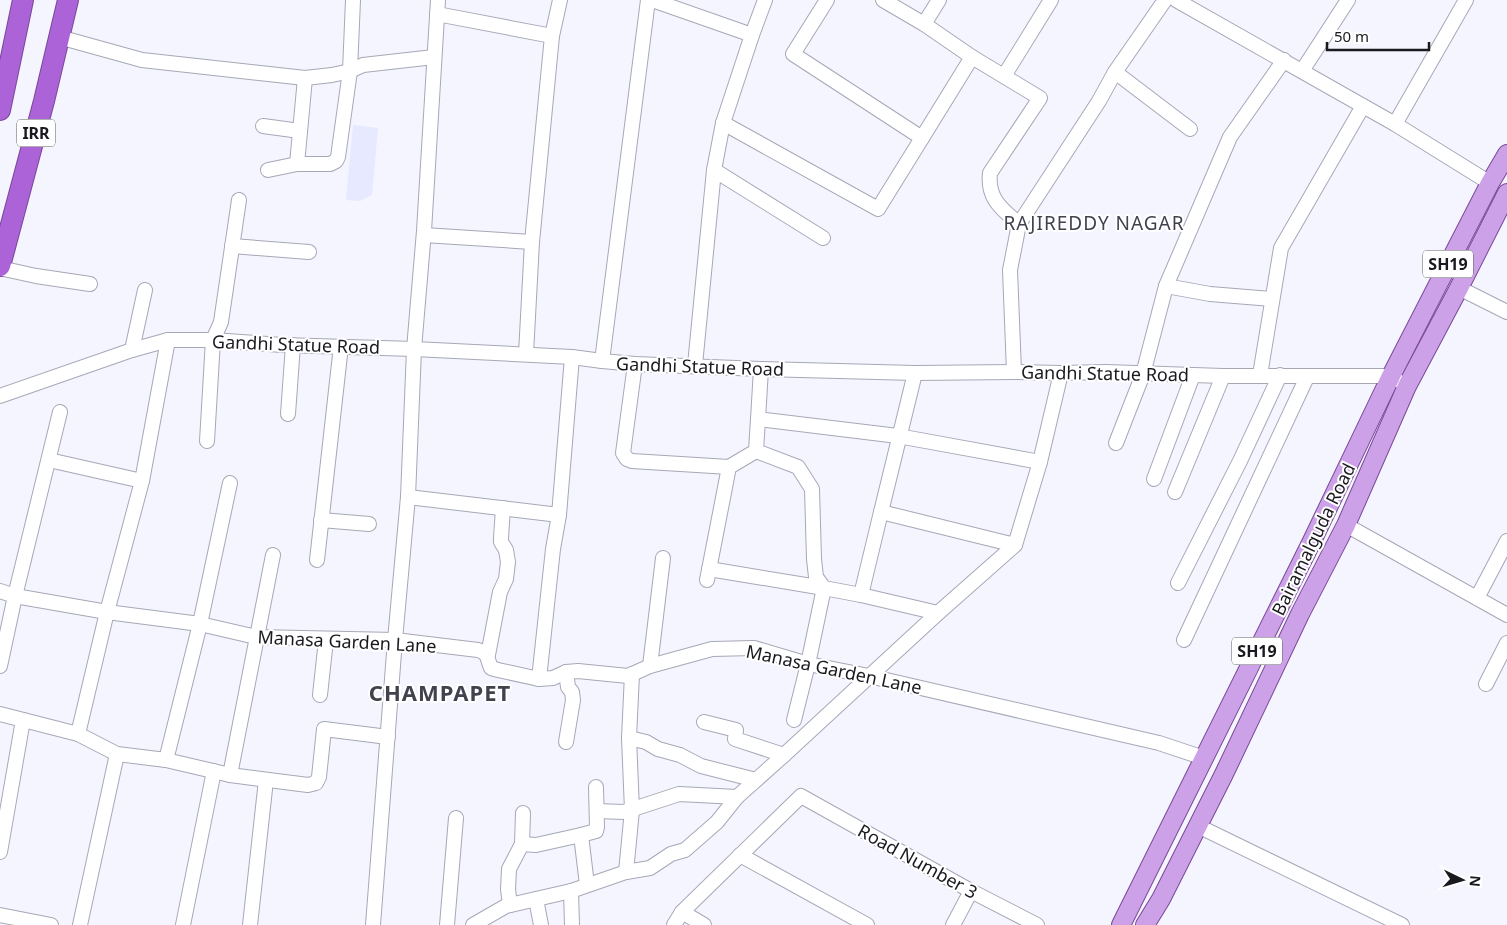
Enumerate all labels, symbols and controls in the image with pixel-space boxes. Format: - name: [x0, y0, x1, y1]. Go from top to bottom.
- scale bar: [1327, 20, 1430, 52]
- text: 50 m: [1334, 26, 1369, 46]
- road number: IRR: [17, 120, 55, 146]
- district label: RAJIREDDY NAGAR: [1003, 210, 1185, 236]
- road number: SH19: [1423, 250, 1473, 278]
- street label: Gandhi Statue Road: [212, 329, 380, 359]
- street label: Gandhi Statue Road: [616, 351, 784, 381]
- street label: Gandhi Statue Road: [1021, 360, 1189, 386]
- street label: Bairamalguda Road: [1266, 459, 1360, 619]
- street label: Manasa Garden Lane: [257, 624, 437, 658]
- road number: SH19: [1232, 637, 1282, 664]
- street label: Manasa Garden Lane: [744, 639, 924, 699]
- district label: CHAMPAPET: [369, 677, 511, 707]
- street label: Road Number 3: [854, 818, 982, 904]
- north arrow: [1437, 855, 1487, 905]
- text: N: [1465, 875, 1485, 888]

